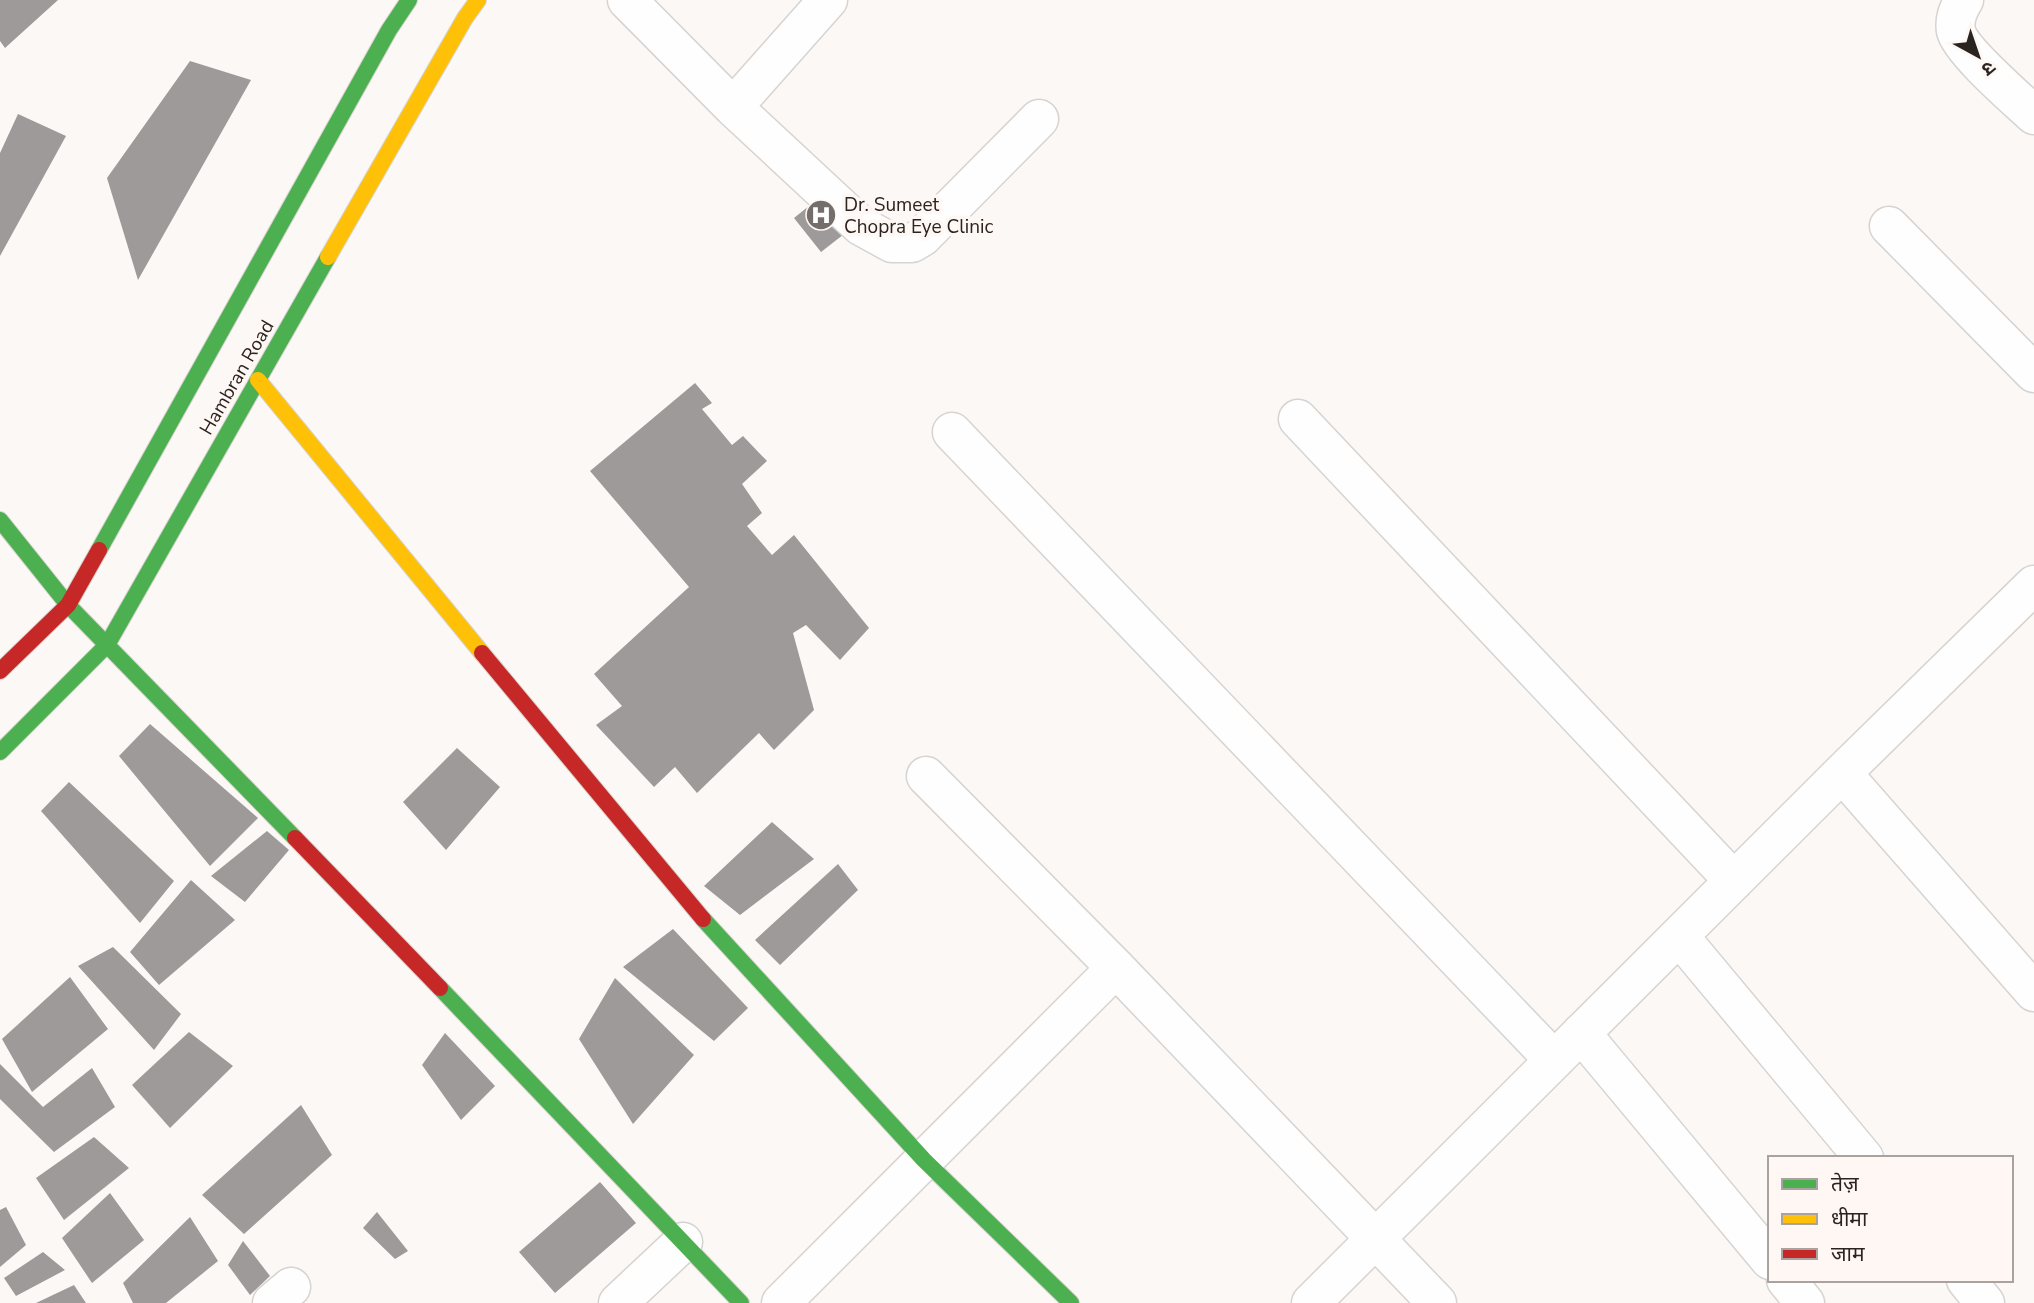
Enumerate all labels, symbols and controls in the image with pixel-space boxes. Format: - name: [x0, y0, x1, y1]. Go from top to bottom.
- north arrow: [1943, 21, 2013, 91]
- text: उ: [1975, 55, 2001, 82]
- place label: Dr. Sumeet Chopra Eye Clinic: [844, 192, 993, 240]
- hospital icon: Dr. Sumeet Chopra Eye Clinic: [804, 198, 838, 232]
- street label: Hambran Road: [193, 315, 280, 440]
- legend: [1768, 1156, 2013, 1282]
- text: तेज़: [1831, 1170, 1859, 1198]
- text: धीमा: [1831, 1205, 1868, 1233]
- text: जाम: [1831, 1240, 1865, 1268]

